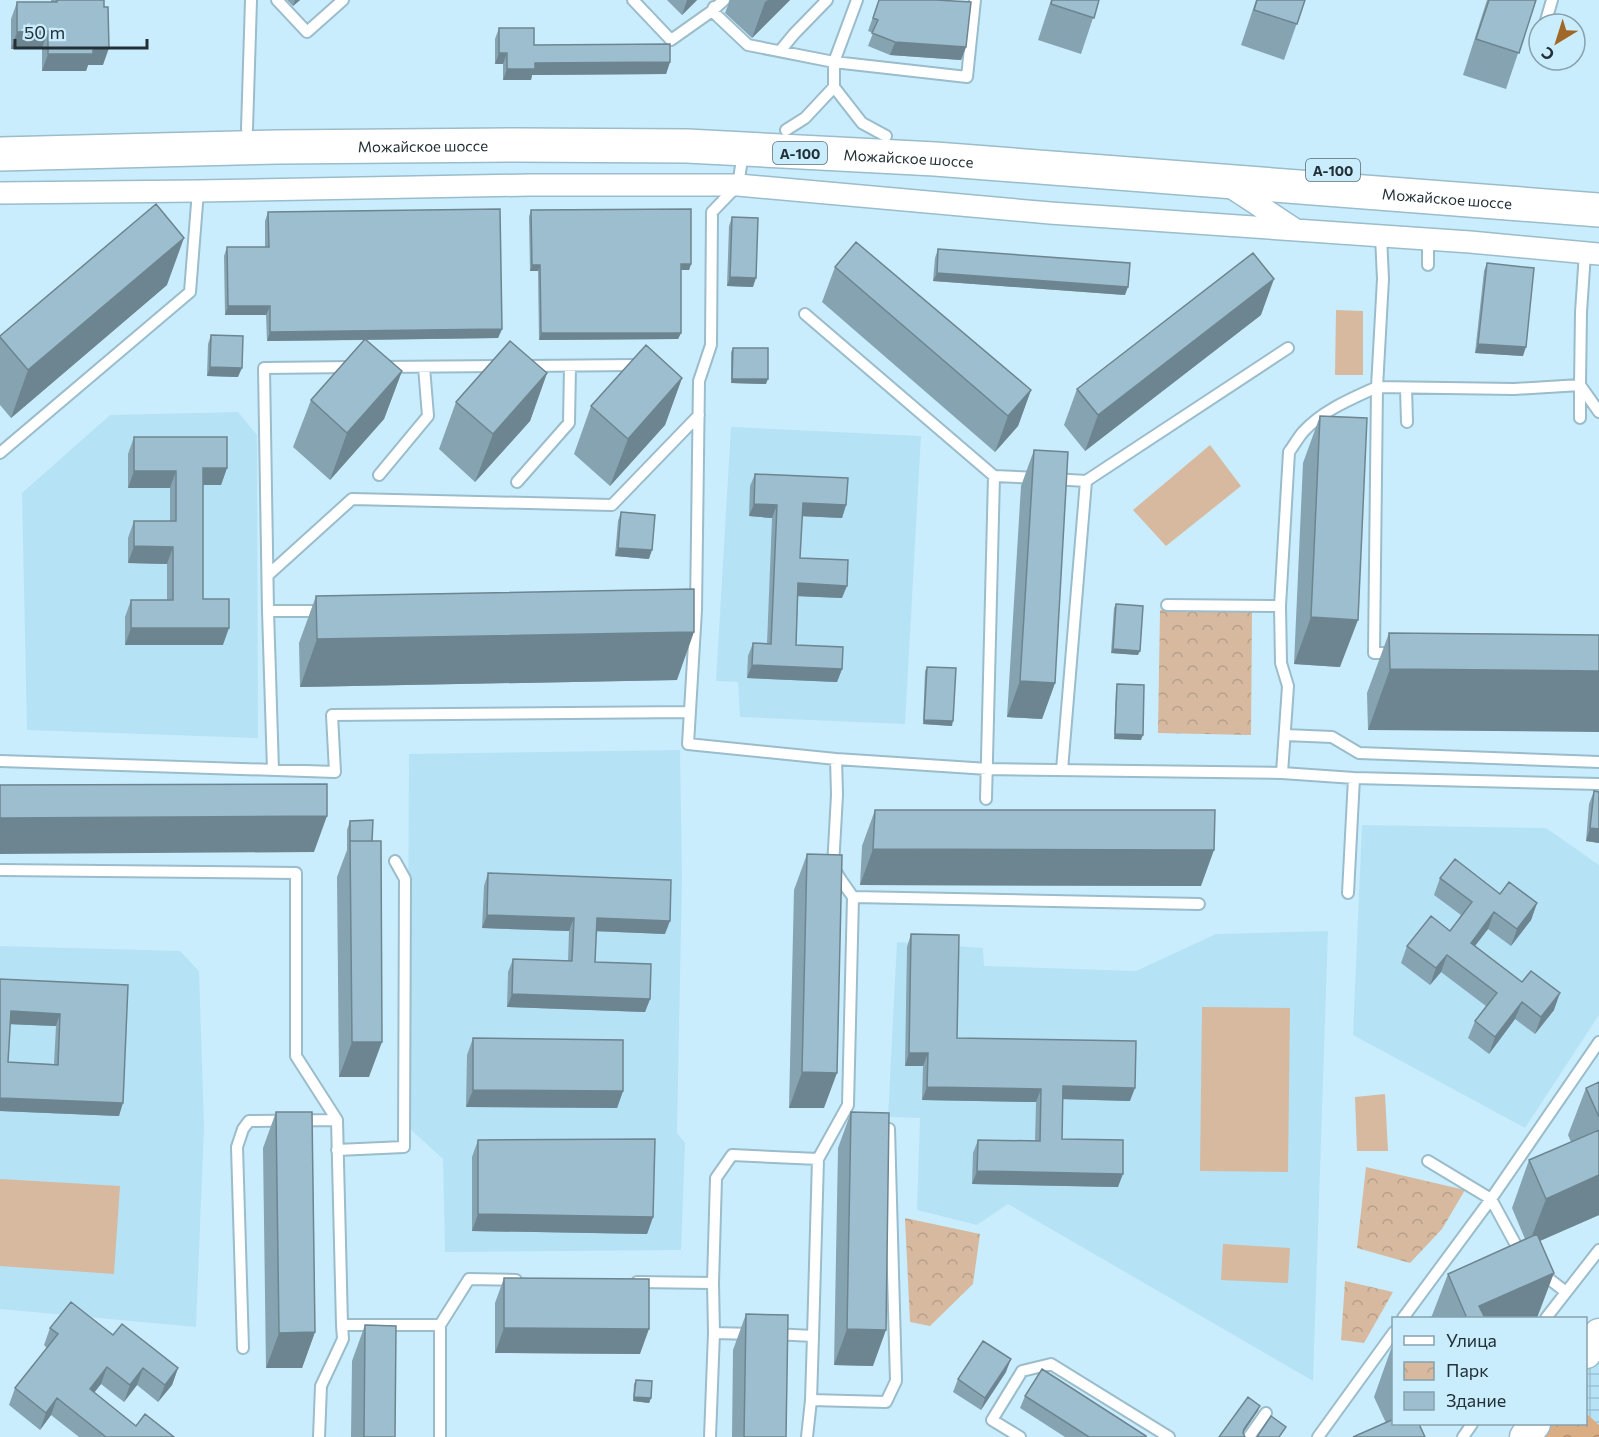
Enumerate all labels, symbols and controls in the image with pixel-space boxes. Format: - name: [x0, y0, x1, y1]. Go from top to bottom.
- scale bar: [15, 12, 147, 50]
- north arrow: [1527, 12, 1587, 72]
- text: 50 m: [24, 21, 65, 43]
- text: С: [1537, 43, 1558, 65]
- street label: Можайское шоссе: [358, 136, 488, 155]
- road number: А-100: [773, 142, 827, 164]
- street label: Можайское шоссе: [843, 145, 974, 171]
- road number: А-100: [1306, 159, 1360, 181]
- street label: Можайское шоссе: [1381, 184, 1513, 212]
- legend: [1392, 1317, 1587, 1425]
- text: Улица: [1446, 1329, 1497, 1351]
- text: Парк: [1446, 1359, 1489, 1381]
- text: Здание: [1446, 1389, 1506, 1411]

